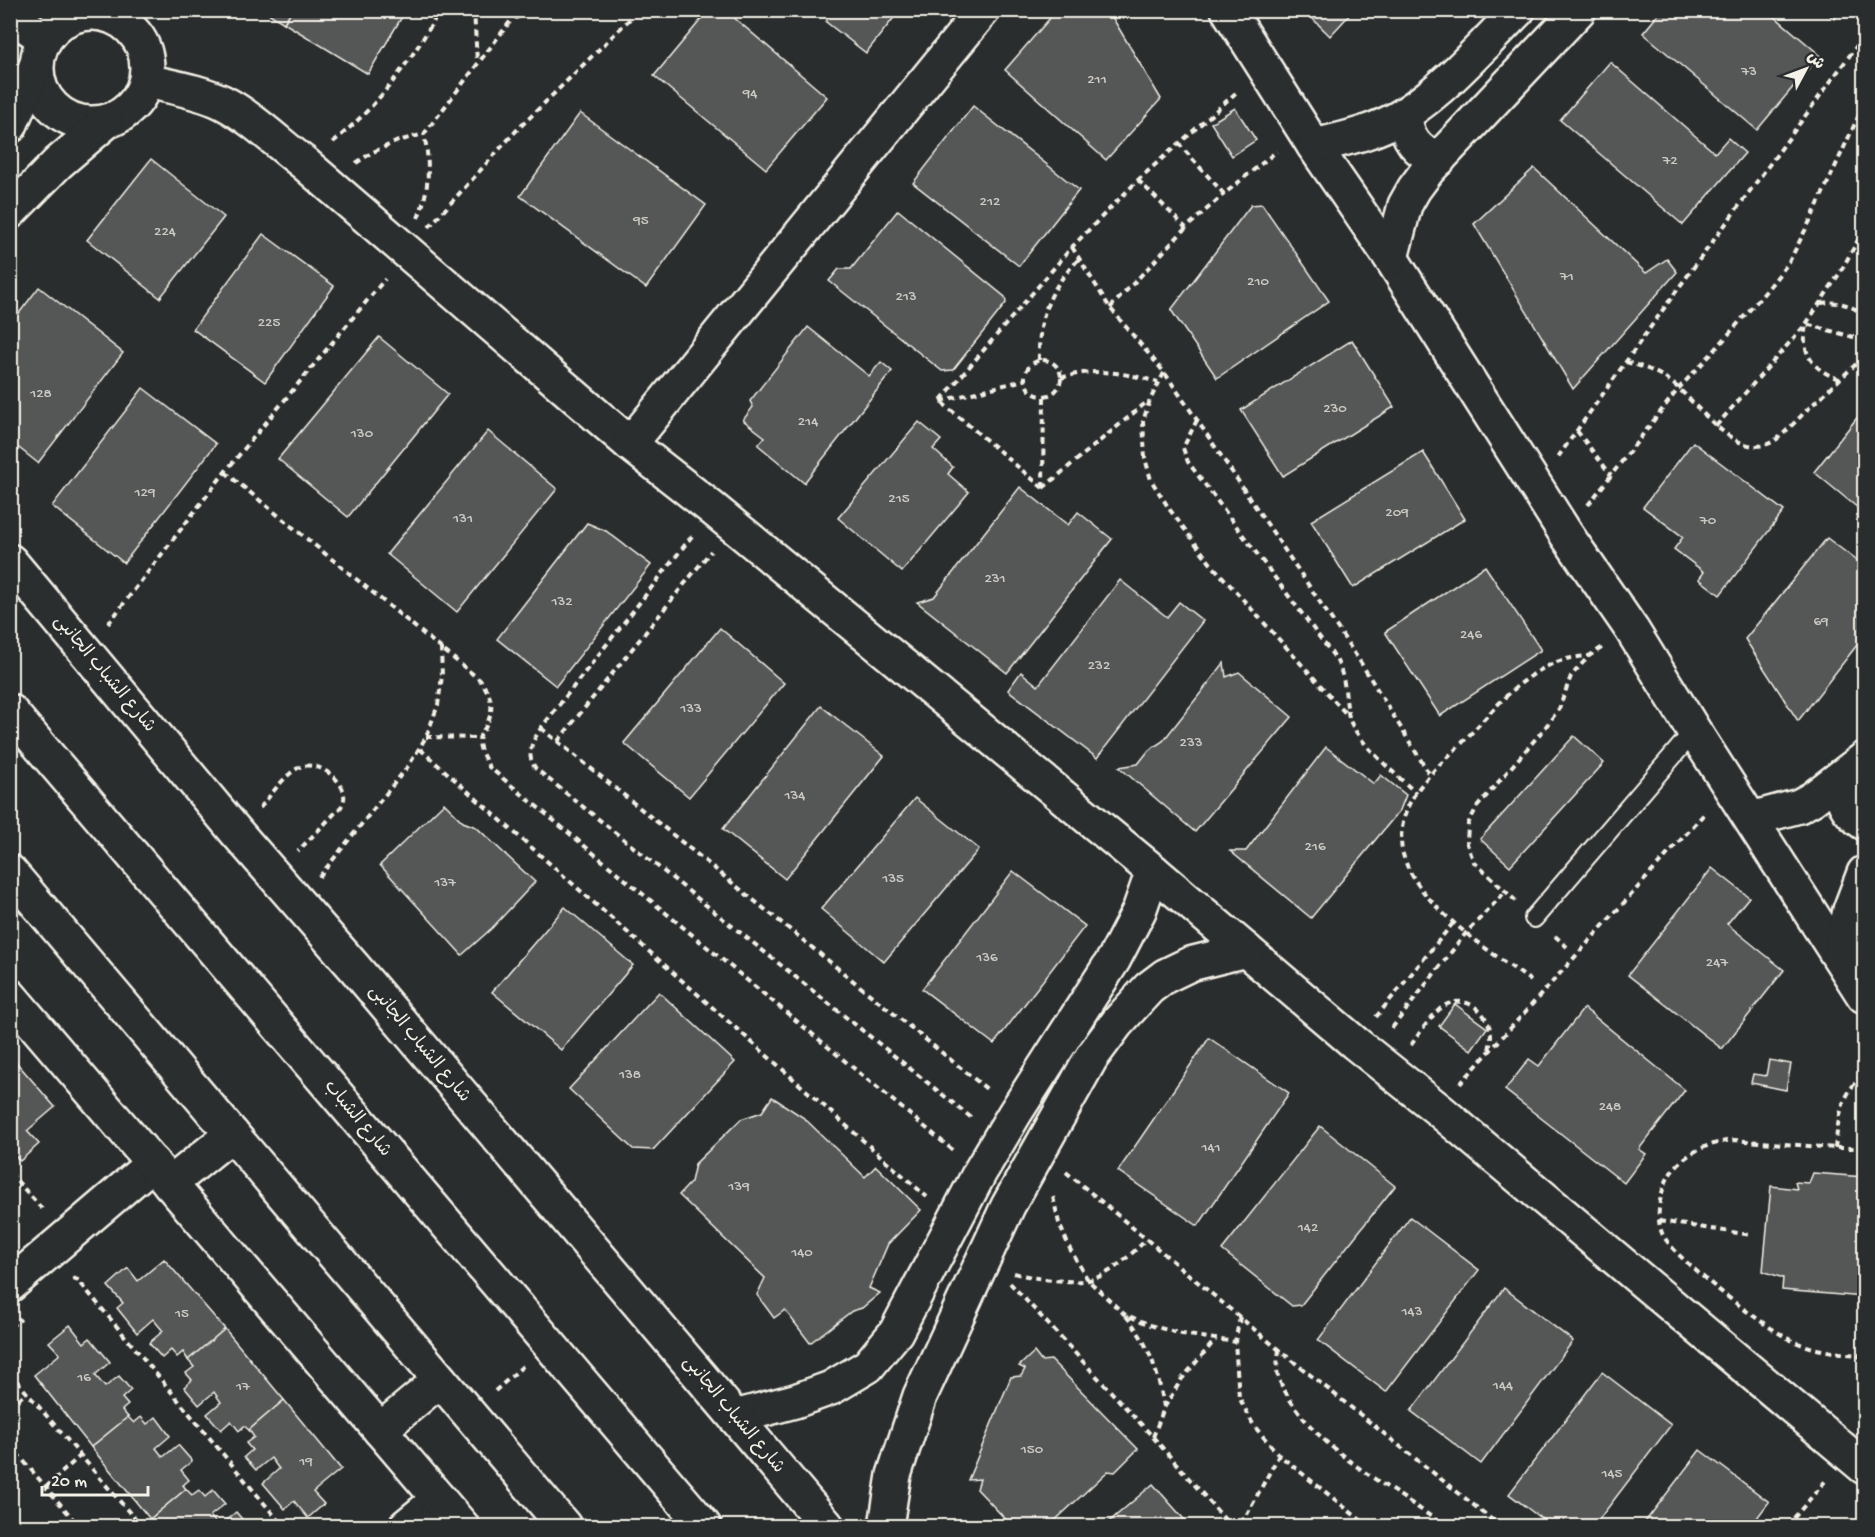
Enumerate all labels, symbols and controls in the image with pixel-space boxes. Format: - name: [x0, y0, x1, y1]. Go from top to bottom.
- north arrow: [1776, 39, 1836, 99]
- text: ش: [1802, 49, 1828, 74]
- house number: 73: [1740, 63, 1757, 81]
- house number: 211: [1087, 71, 1107, 89]
- house number: 94: [742, 85, 757, 103]
- house number: 72: [1661, 152, 1678, 170]
- house number: 212: [980, 193, 1000, 211]
- house number: 95: [632, 212, 649, 230]
- house number: 224: [154, 223, 176, 241]
- house number: 71: [1559, 268, 1574, 286]
- house number: 210: [1247, 273, 1269, 291]
- house number: 213: [895, 288, 917, 306]
- house number: 225: [258, 314, 280, 332]
- house number: 128: [29, 385, 52, 403]
- house number: 230: [1323, 400, 1347, 418]
- house number: 214: [798, 413, 818, 431]
- house number: 130: [350, 425, 374, 443]
- house number: 129: [134, 484, 156, 502]
- house number: 215: [888, 490, 910, 508]
- house number: 209: [1385, 504, 1409, 522]
- house number: 131: [452, 510, 473, 528]
- house number: 70: [1699, 512, 1717, 530]
- house number: 231: [984, 570, 1006, 588]
- house number: 132: [550, 593, 573, 611]
- street label: شارع الشباب الجانبى: [49, 611, 159, 737]
- house number: 69: [1813, 613, 1829, 631]
- house number: 246: [1460, 626, 1482, 644]
- house number: 232: [1088, 657, 1110, 675]
- house number: 133: [679, 700, 702, 718]
- house number: 233: [1180, 734, 1203, 752]
- house number: 134: [784, 787, 805, 805]
- house number: 216: [1304, 838, 1326, 856]
- house number: 135: [881, 870, 904, 888]
- house number: 137: [433, 874, 457, 892]
- house number: 136: [975, 949, 998, 967]
- house number: 247: [1706, 954, 1729, 972]
- street label: شارع الشباب الجانبى: [364, 981, 474, 1107]
- house number: 138: [618, 1066, 641, 1084]
- street label: شارع الشباب: [319, 1076, 395, 1162]
- house number: 248: [1599, 1098, 1621, 1116]
- house number: 141: [1200, 1139, 1221, 1157]
- house number: 139: [727, 1178, 750, 1196]
- house number: 142: [1297, 1219, 1318, 1237]
- house number: 140: [790, 1244, 813, 1262]
- house number: 143: [1401, 1303, 1423, 1321]
- house number: 15: [174, 1305, 189, 1323]
- street label: شارع الشباب الجانبى: [678, 1352, 788, 1478]
- house number: 16: [76, 1369, 91, 1387]
- house number: 144: [1492, 1377, 1513, 1395]
- house number: 17: [235, 1378, 251, 1396]
- house number: 150: [1020, 1441, 1044, 1459]
- house number: 19: [298, 1453, 313, 1471]
- scale bar: [42, 1459, 148, 1497]
- house number: 145: [1600, 1465, 1623, 1483]
- text: 20 m: [51, 1472, 87, 1493]

